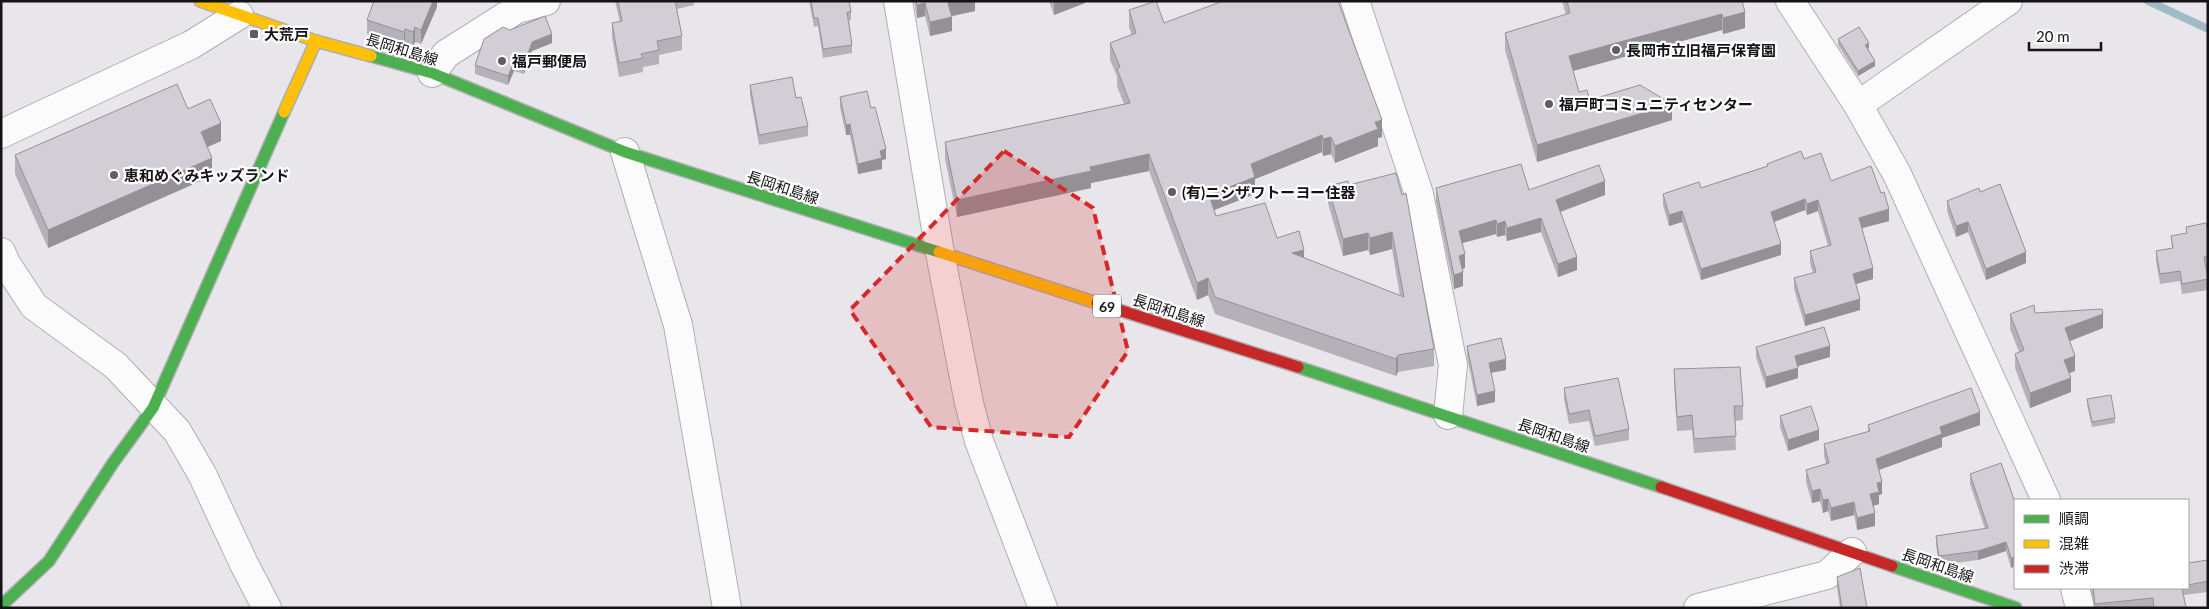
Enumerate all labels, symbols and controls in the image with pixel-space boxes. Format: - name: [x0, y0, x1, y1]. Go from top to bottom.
- scale bar: [2029, 20, 2102, 52]
- place label: 大荒戸: [264, 25, 309, 43]
- text: 20 m: [2036, 27, 2070, 45]
- marker: 大荒戸: [248, 28, 260, 40]
- street label: 長岡和島線: [363, 29, 441, 69]
- place label: 長岡市立旧福戸保育園: [1626, 41, 1776, 59]
- marker: 長岡市立旧福戸保育園: [1610, 44, 1622, 56]
- place label: 福戸郵便局: [511, 52, 587, 70]
- marker: 福戸郵便局: [496, 55, 508, 67]
- place label: 福戸町コミュニティセンター: [1558, 95, 1753, 113]
- marker: 福戸町コミュニティセンター: [1543, 98, 1555, 110]
- place label: 恵和めぐみキッズランド: [124, 166, 289, 184]
- street label: 長岡和島線: [745, 167, 821, 207]
- marker: 恵和めぐみキッズランド: [108, 169, 120, 181]
- place label: (有)ニシザワトーヨー住器: [1182, 183, 1356, 201]
- marker: (有)ニシザワトーヨー住器: [1166, 186, 1178, 198]
- street label: 長岡和島線: [1131, 290, 1207, 330]
- road number: 69: [1093, 294, 1121, 318]
- street label: 長岡和島線: [1516, 414, 1592, 456]
- legend: [2014, 499, 2189, 589]
- text: 順調: [2059, 509, 2089, 527]
- text: 混雑: [2059, 534, 2089, 552]
- street label: 長岡和島線: [1900, 544, 1976, 586]
- text: 渋滞: [2059, 559, 2089, 577]

